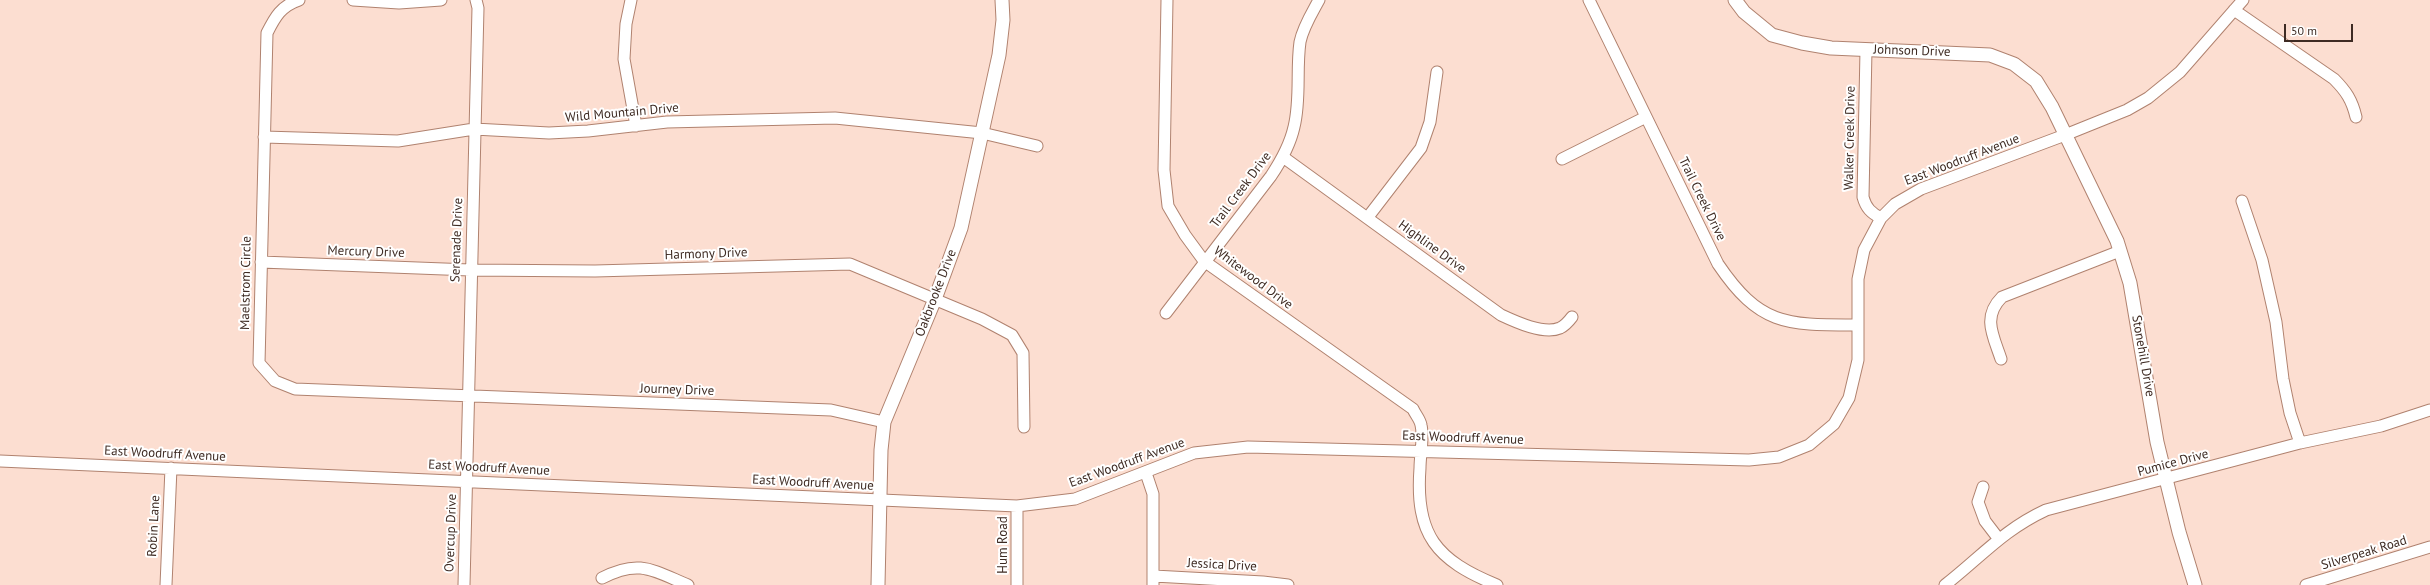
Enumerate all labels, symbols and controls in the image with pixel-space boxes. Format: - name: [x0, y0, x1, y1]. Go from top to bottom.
- scale bar: [2286, 16, 2355, 42]
- text: 50 m: [2291, 23, 2317, 38]
- street label: Johnson Drive: [1873, 42, 1951, 60]
- street label: Walker Creek Drive: [1841, 86, 1859, 190]
- street label: Wild Mountain Drive: [565, 100, 679, 126]
- street label: East Woodruff Avenue: [1902, 131, 2022, 189]
- street label: Trail Creek Drive: [1207, 149, 1275, 231]
- street label: Trail Creek Drive: [1675, 155, 1729, 243]
- street label: Serenade Drive: [448, 198, 466, 282]
- street label: Highline Drive: [1395, 217, 1469, 277]
- street label: Maelstrom Circle: [237, 236, 255, 330]
- street label: Mercury Drive: [327, 243, 405, 261]
- street label: Whitewood Drive: [1210, 243, 1296, 313]
- street label: Harmony Drive: [664, 245, 748, 263]
- street label: Oakbrooke Drive: [912, 247, 960, 339]
- street label: Stonehill Drive: [2128, 314, 2158, 398]
- street label: Journey Drive: [640, 381, 714, 399]
- street label: East Woodruff Avenue: [1402, 428, 1524, 448]
- street label: East Woodruff Avenue: [1067, 435, 1187, 491]
- street label: East Woodruff Avenue: [104, 443, 226, 465]
- street label: Pumice Drive: [2136, 446, 2210, 480]
- street label: East Woodruff Avenue: [428, 457, 550, 479]
- street label: East Woodruff Avenue: [752, 472, 874, 494]
- street label: Overcup Drive: [442, 494, 460, 572]
- street label: Robin Lane: [145, 495, 163, 557]
- street label: Hum Road: [995, 516, 1011, 574]
- street label: Silverpeak Road: [2319, 533, 2409, 573]
- street label: Jessica Drive: [1187, 555, 1257, 575]

